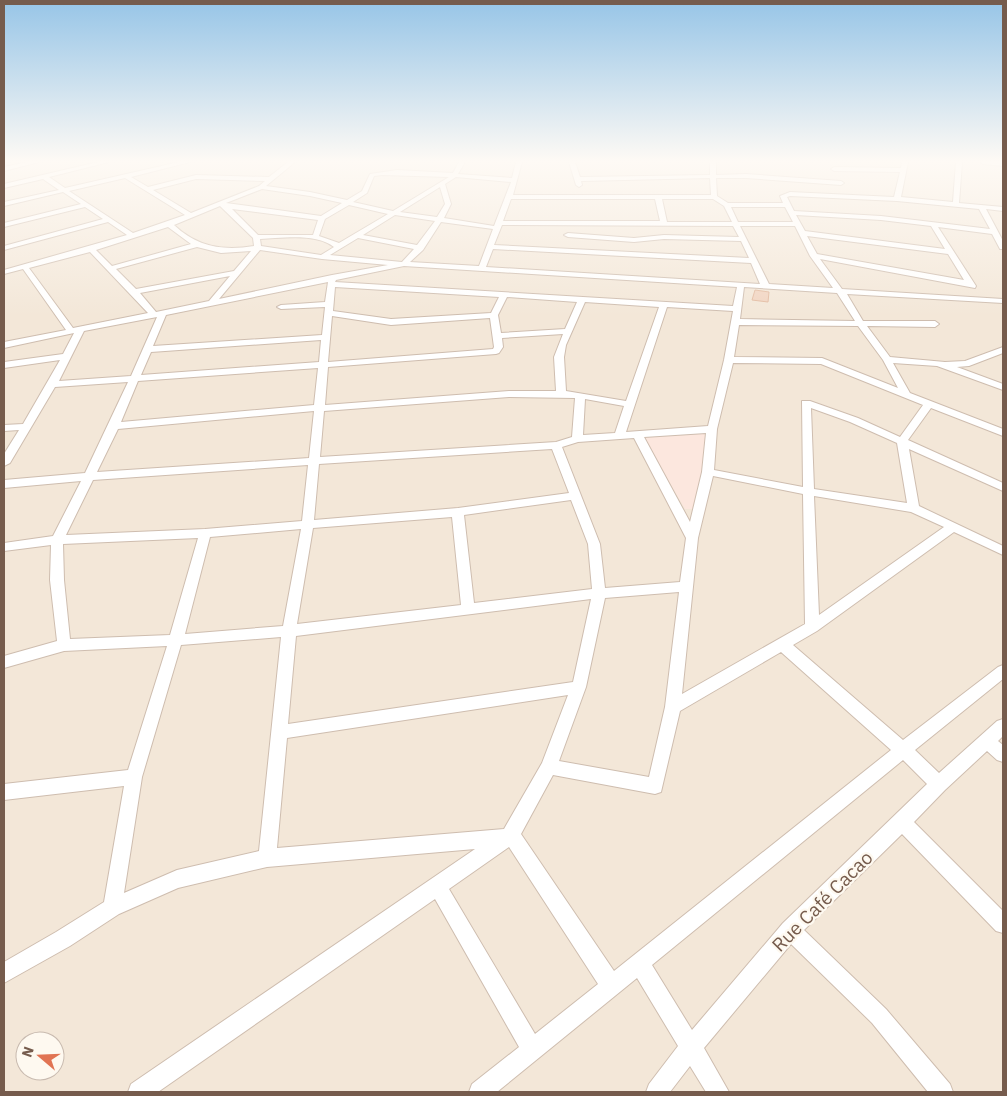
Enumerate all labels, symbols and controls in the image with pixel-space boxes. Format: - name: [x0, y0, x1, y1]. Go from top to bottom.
- street label: Rue Café Cacao: [766, 845, 878, 957]
- north arrow: [15, 1031, 65, 1081]
- text: N: [18, 1044, 38, 1059]

